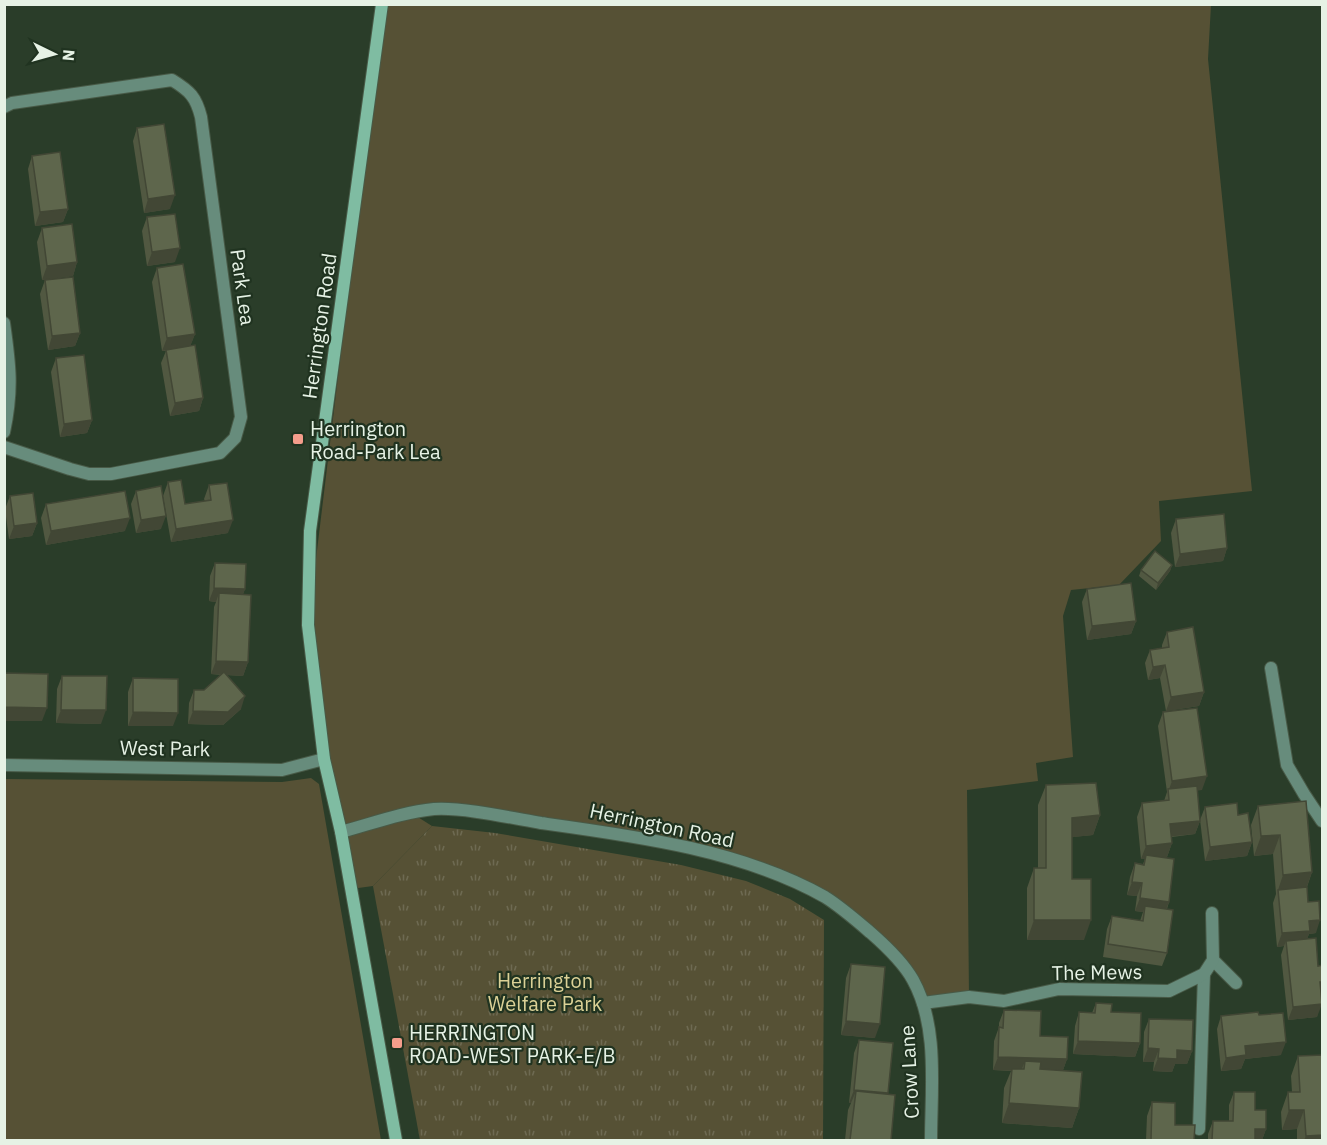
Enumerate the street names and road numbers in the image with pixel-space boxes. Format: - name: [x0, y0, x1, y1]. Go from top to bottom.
- street label: Park Lea: [224, 247, 262, 327]
- street label: Herrington Road: [295, 251, 343, 401]
- street label: West Park: [120, 734, 211, 762]
- street label: Herrington Road: [587, 797, 737, 853]
- street label: The Mews: [1051, 958, 1143, 986]
- street label: Crow Lane: [893, 1024, 925, 1120]

